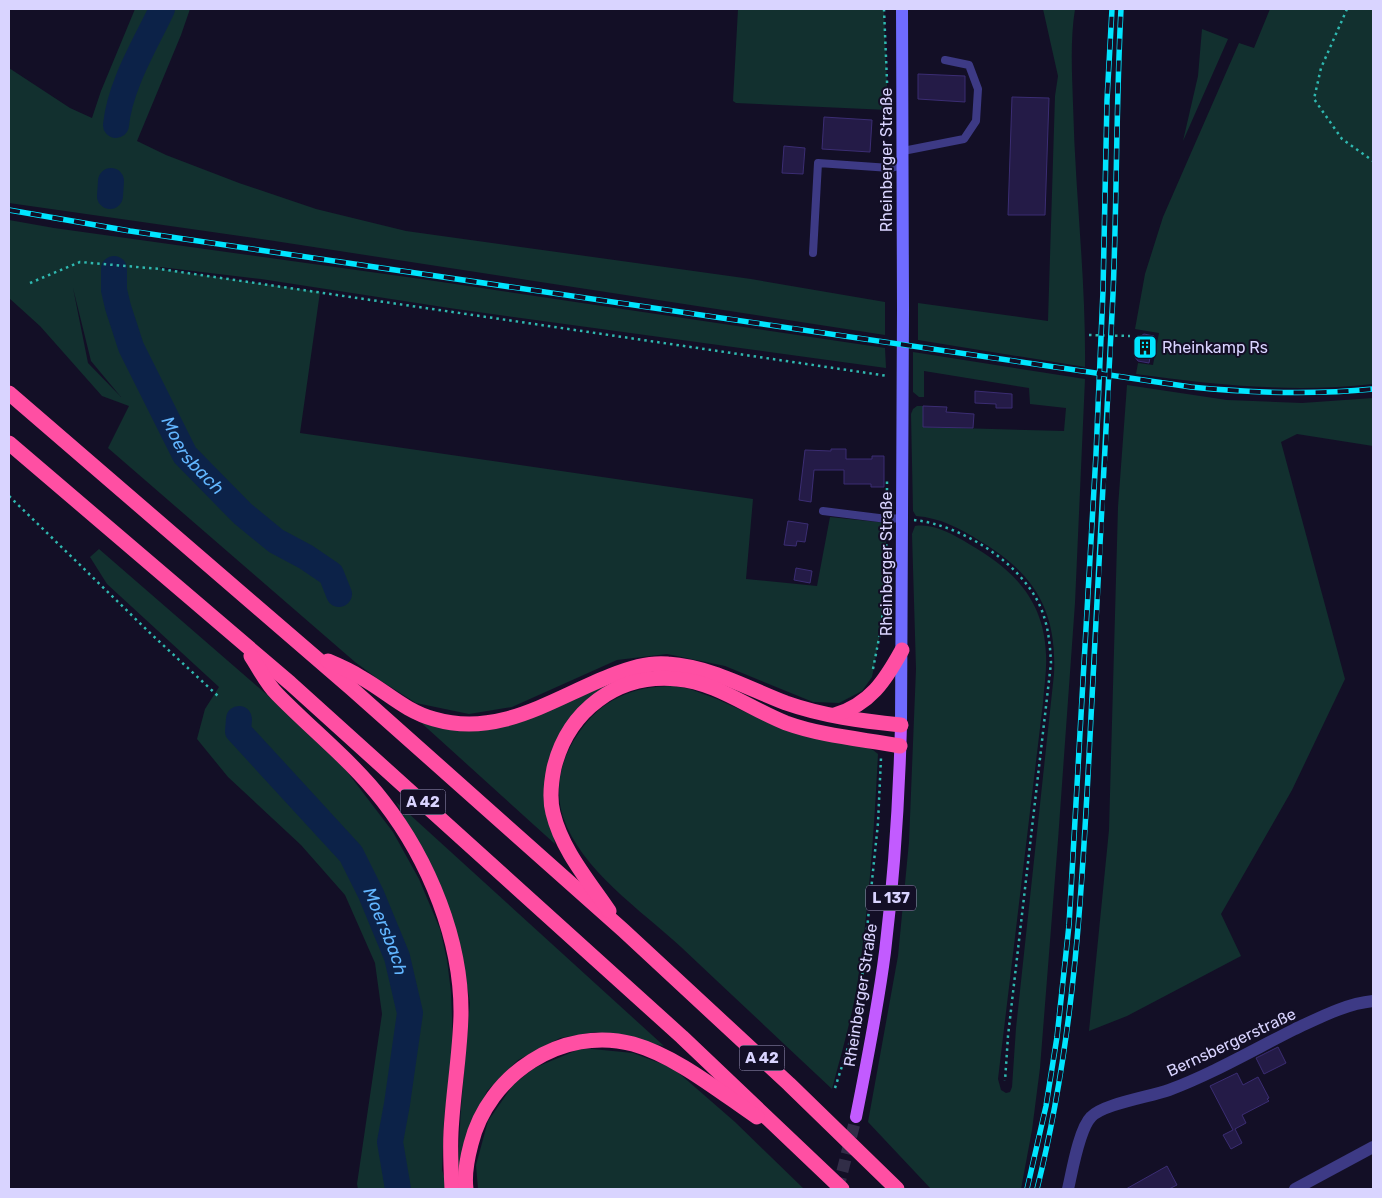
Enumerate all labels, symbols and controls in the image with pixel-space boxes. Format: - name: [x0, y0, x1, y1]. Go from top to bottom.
- street label: Rheinberger Straße: [877, 88, 896, 232]
- building icon: Rheinkamp Rs: [1132, 334, 1158, 360]
- place label: Rheinkamp Rs: [1162, 338, 1268, 357]
- water label: Moersbach: [156, 413, 229, 499]
- street label: Rheinberger Straße: [877, 492, 896, 636]
- road number: A 42: [400, 790, 446, 814]
- water label: Moersbach: [358, 884, 412, 978]
- road number: L 137: [866, 886, 916, 910]
- street label: Rheinberger Straße: [840, 922, 881, 1068]
- street label: Bernsbergerstraße: [1164, 1004, 1299, 1081]
- road number: A 42: [740, 1046, 784, 1070]

